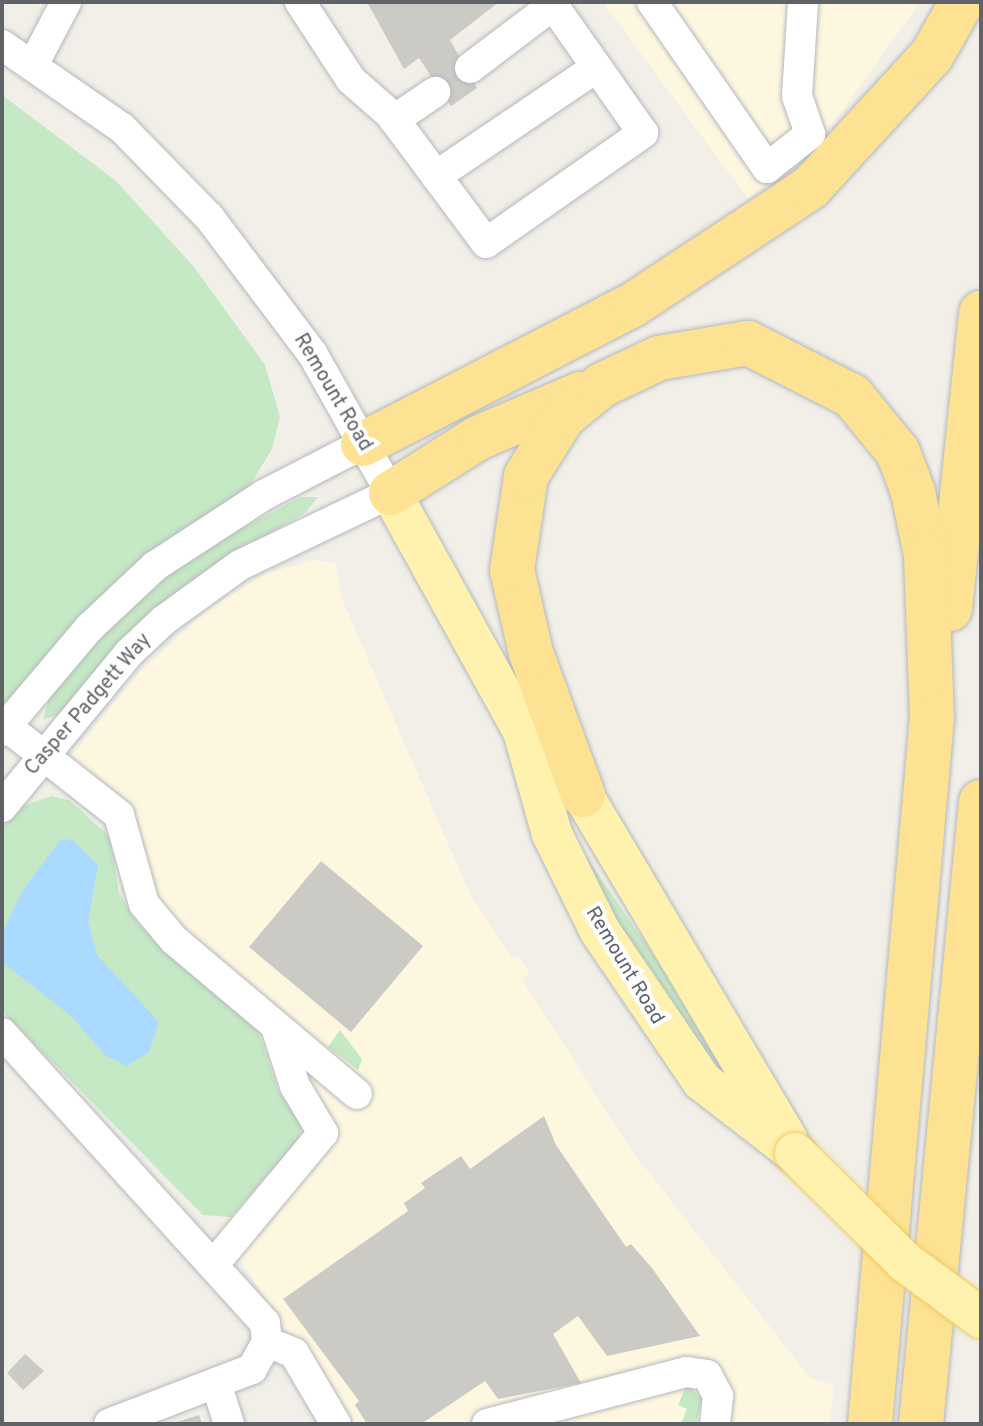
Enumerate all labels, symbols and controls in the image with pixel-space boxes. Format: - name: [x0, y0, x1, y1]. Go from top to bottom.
- street label: Remount Road: [287, 330, 377, 456]
- street label: Casper Padgett Way: [21, 629, 157, 781]
- street label: Remount Road: [579, 903, 669, 1029]

